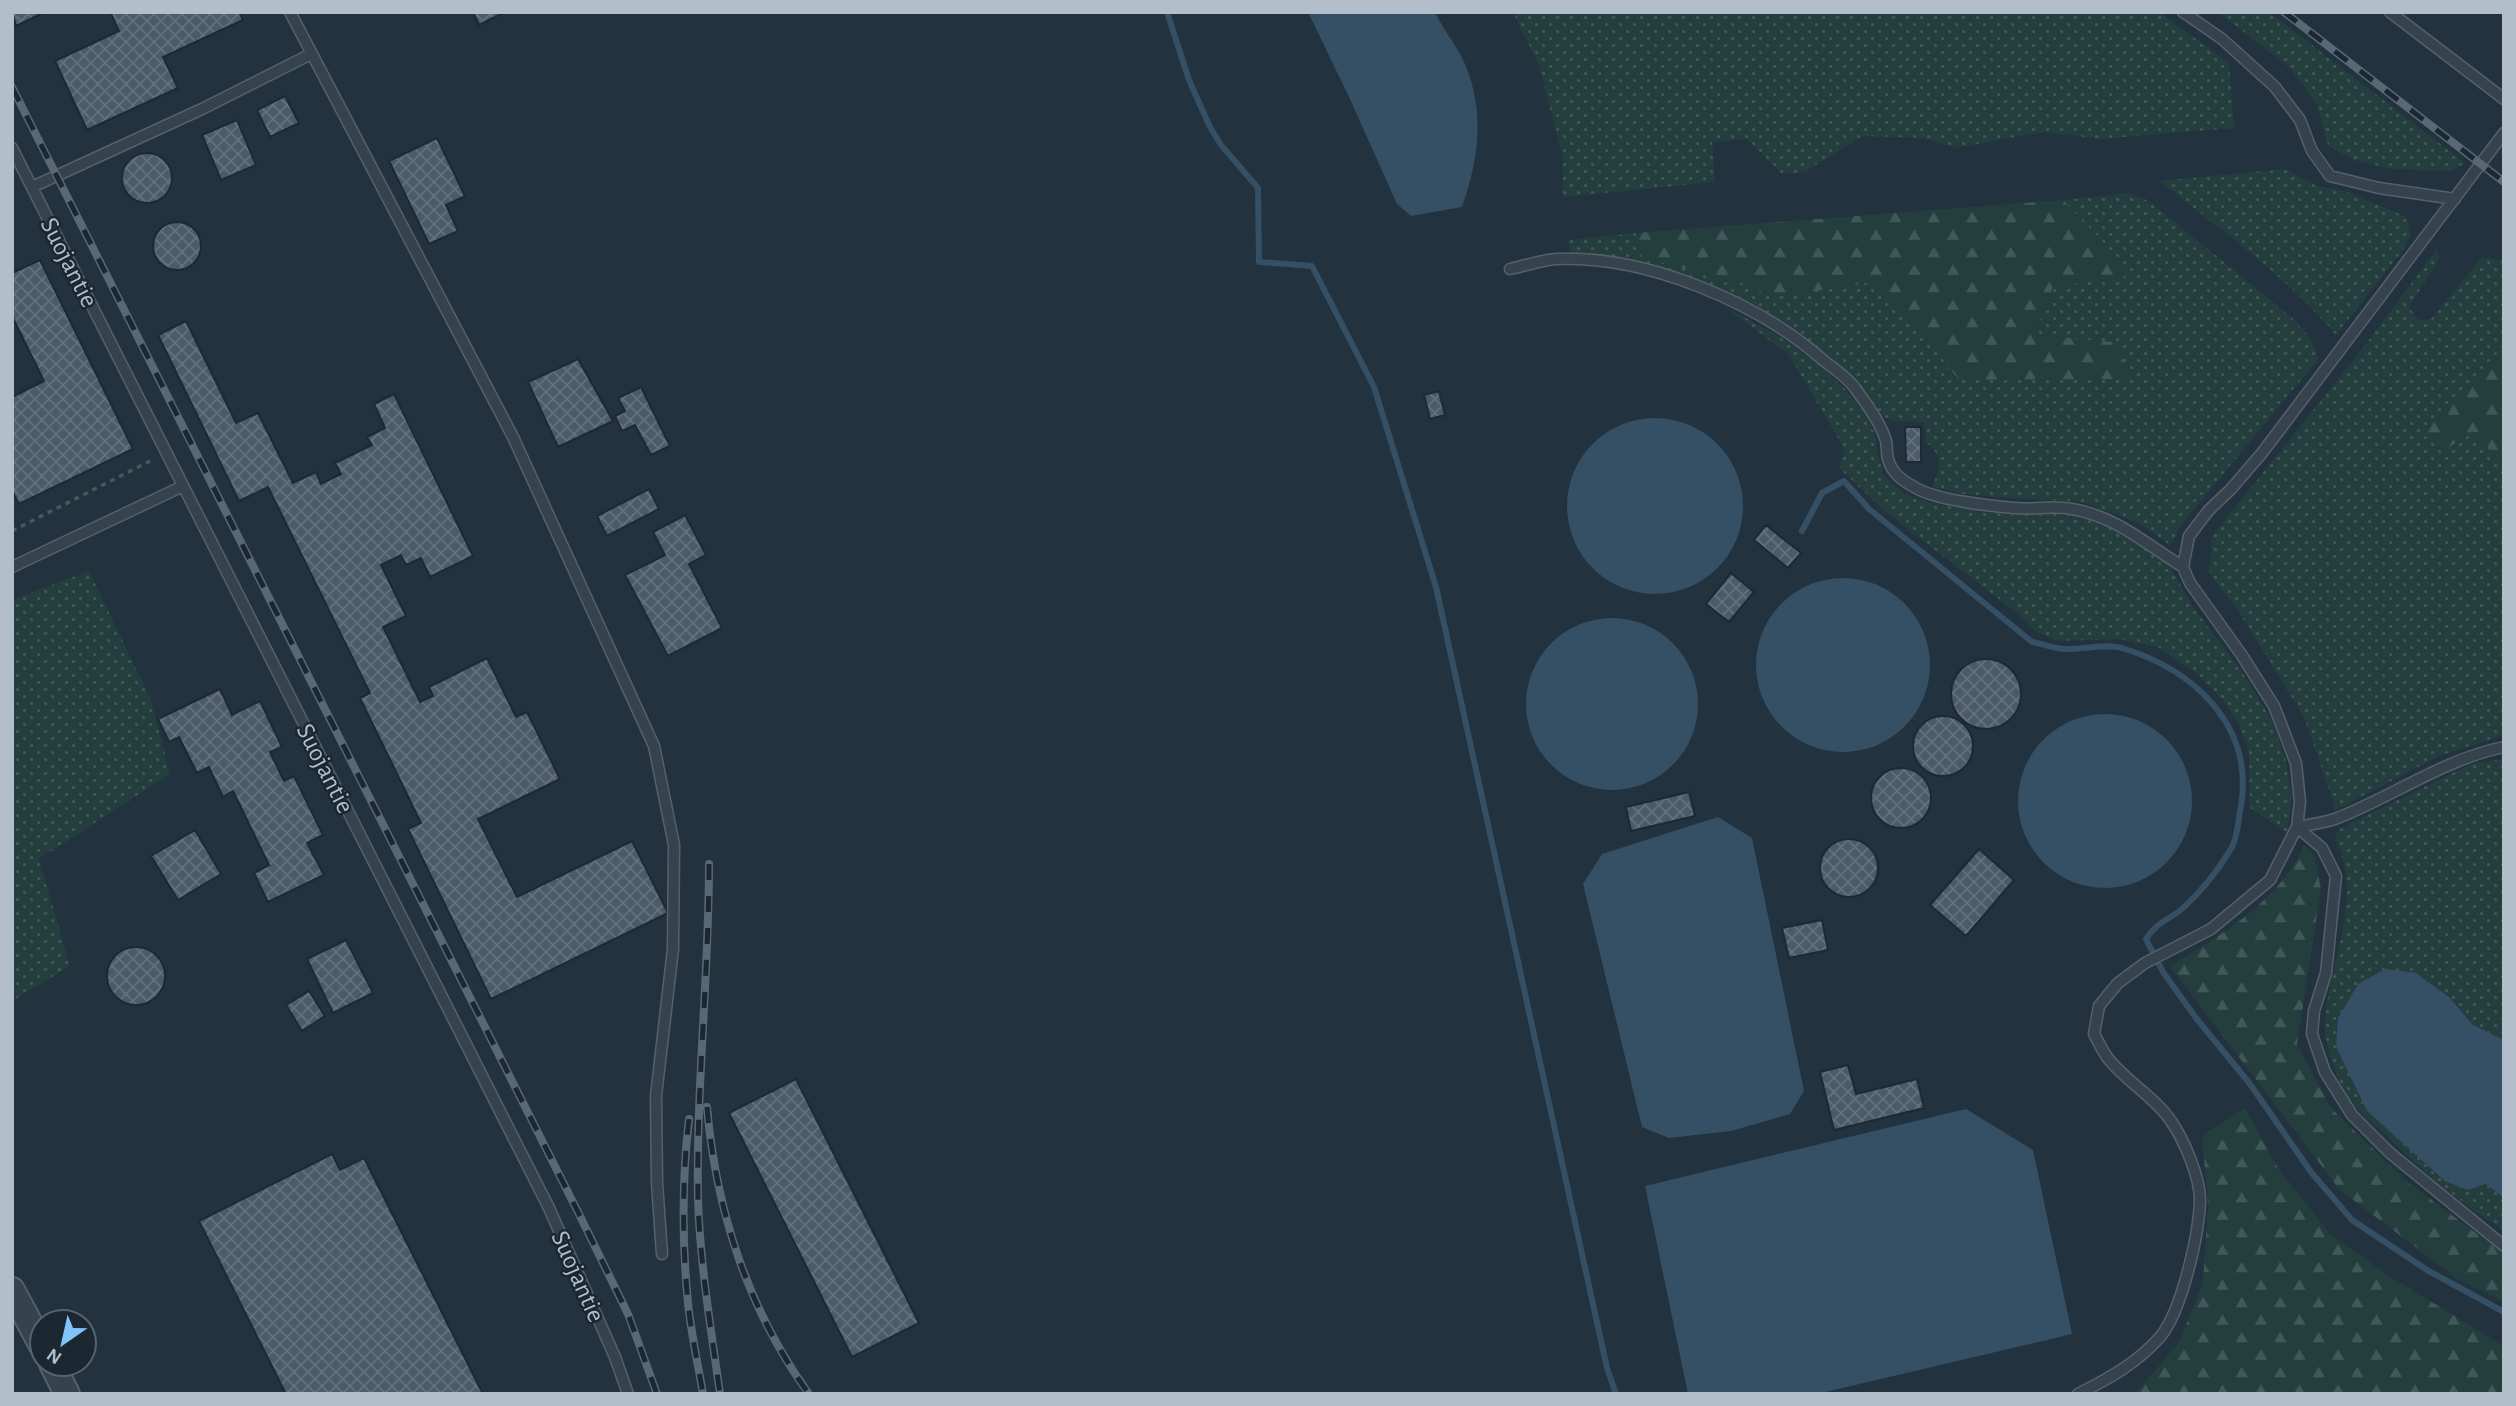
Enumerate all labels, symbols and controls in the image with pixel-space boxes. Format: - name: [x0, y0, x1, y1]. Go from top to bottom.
- street label: Suojantie: [36, 213, 103, 312]
- street label: Suojantie: [292, 719, 359, 818]
- street label: Suojantie: [547, 1227, 610, 1326]
- north arrow: [28, 1308, 98, 1378]
- text: N: [44, 1344, 65, 1367]

